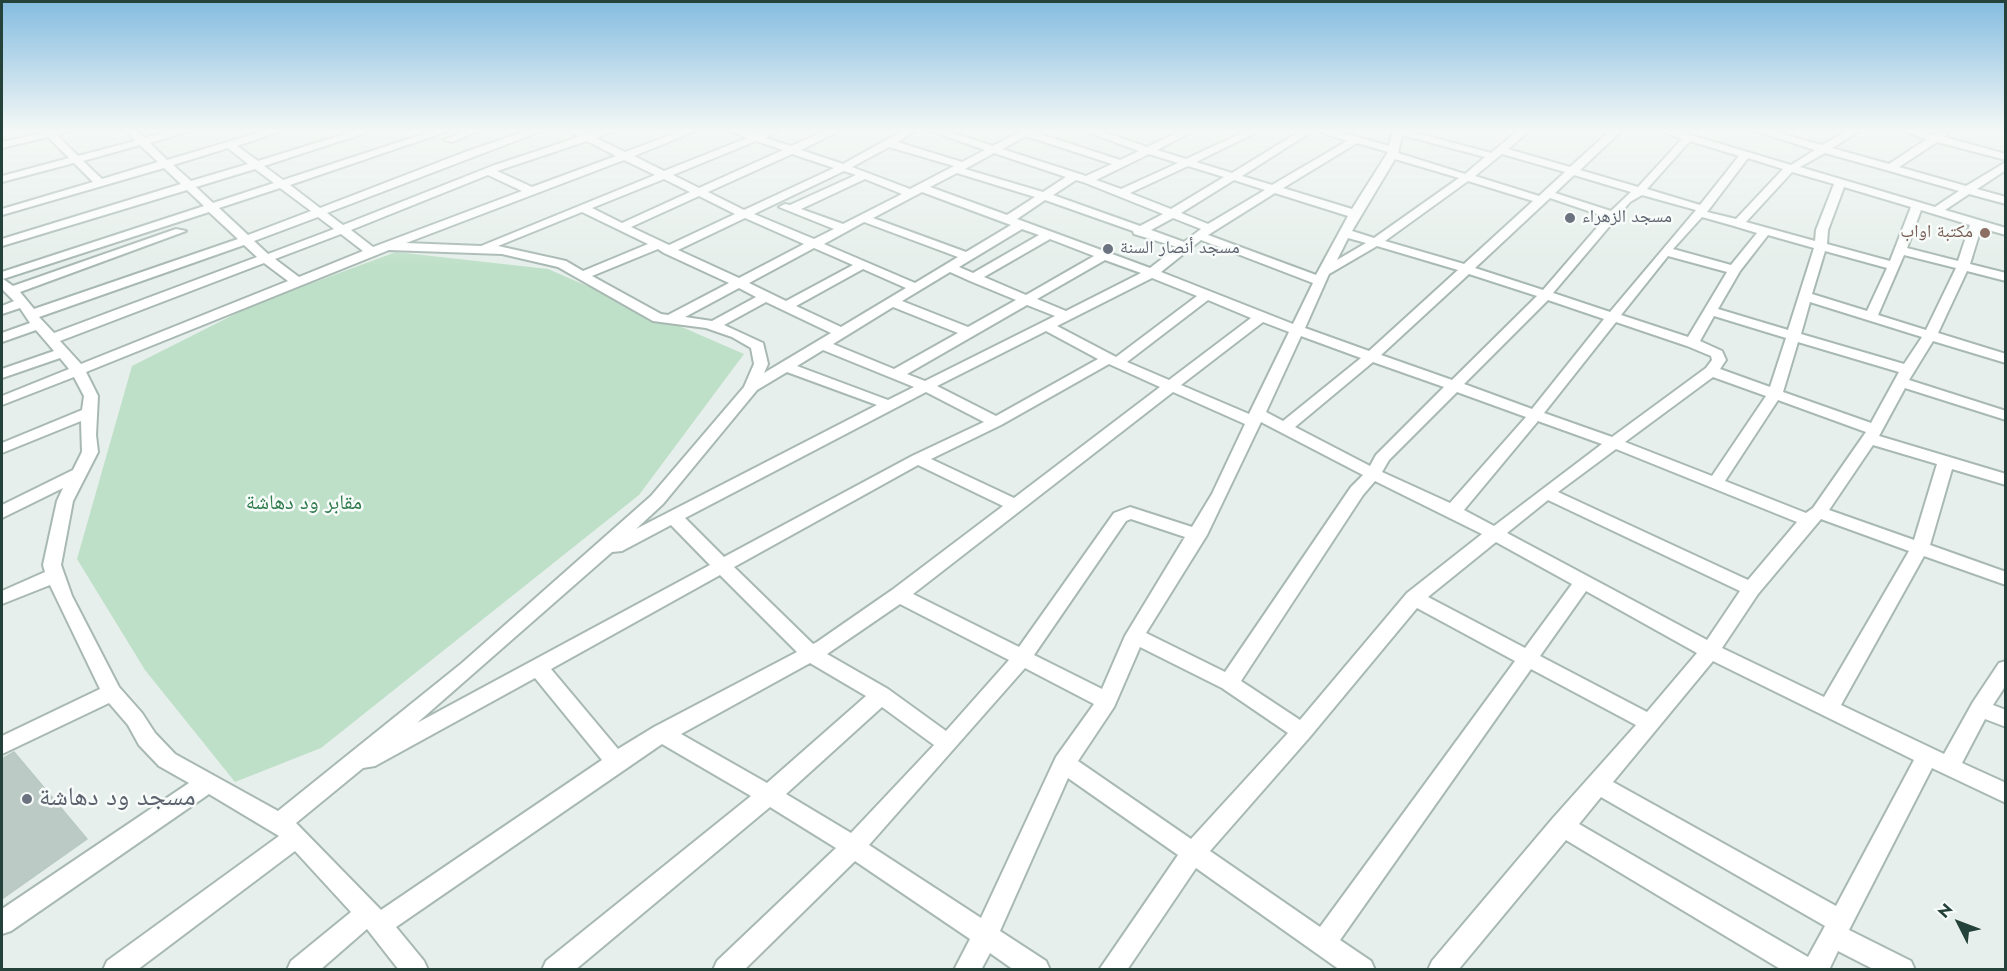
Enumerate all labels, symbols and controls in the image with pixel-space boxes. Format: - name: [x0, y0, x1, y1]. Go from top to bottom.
- place label: مسجد الزهراء: [1582, 207, 1672, 229]
- marker: مسجد الزهراء: [1563, 211, 1577, 225]
- place label: مكتبة اواب: [1900, 222, 1973, 244]
- marker: مكتبة اواب: [1978, 226, 1992, 240]
- place label: مسجد أنصار السنة: [1120, 238, 1240, 260]
- marker: مسجد أنصار السنة: [1101, 242, 1115, 256]
- park label: مقابر ود دهاشة: [246, 491, 362, 517]
- place label: مسجد ود دهاشة: [39, 783, 196, 815]
- marker: مسجد ود دهاشة: [20, 792, 34, 806]
- north arrow: [1929, 893, 1989, 953]
- text: N: [1932, 898, 1958, 923]

